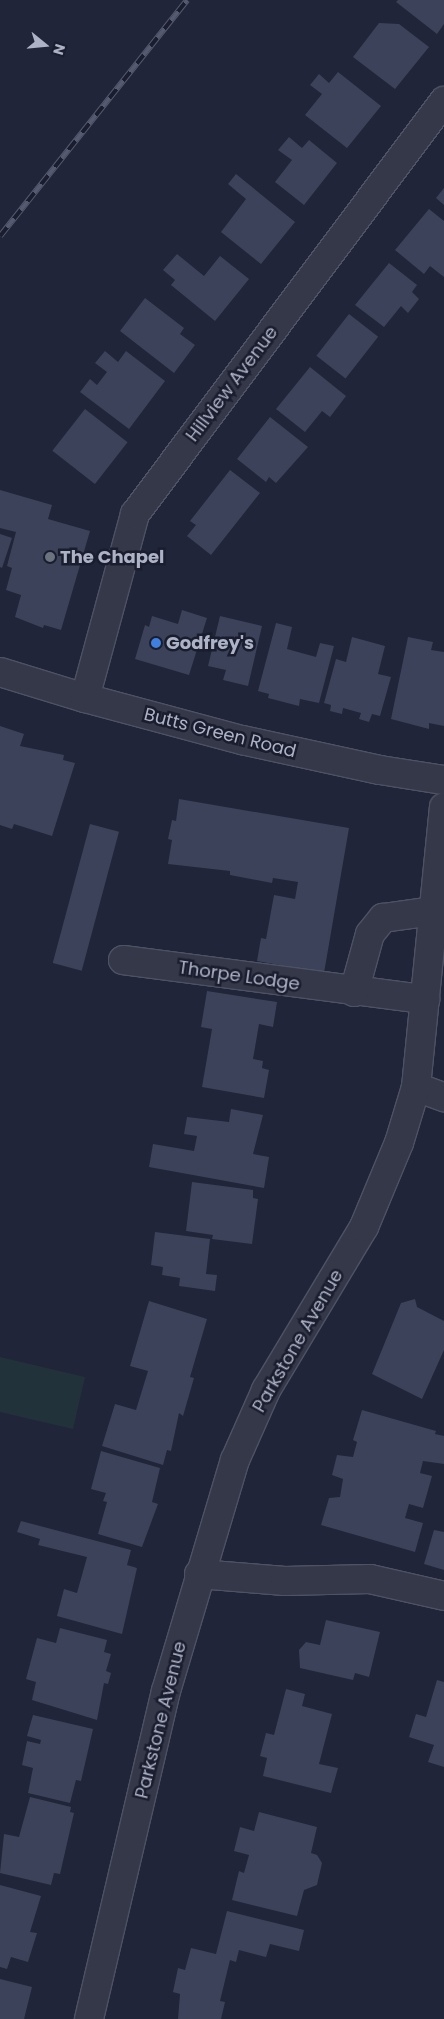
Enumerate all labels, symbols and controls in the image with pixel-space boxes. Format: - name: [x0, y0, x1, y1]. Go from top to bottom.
- north arrow: [20, 20, 70, 70]
- text: N: [48, 41, 70, 57]
- street label: Hillview Avenue: [182, 322, 282, 446]
- place label: The Chapel: [60, 546, 164, 568]
- marker: The Chapel: [44, 551, 56, 563]
- place label: Godfrey's: [166, 632, 254, 654]
- marker: Godfrey's: [150, 637, 162, 649]
- street label: Butts Green Road: [142, 704, 298, 762]
- street label: Thorpe Lodge: [177, 957, 301, 995]
- street label: Parkstone Avenue: [248, 1266, 348, 1416]
- street label: Parkstone Avenue: [131, 1639, 191, 1801]

